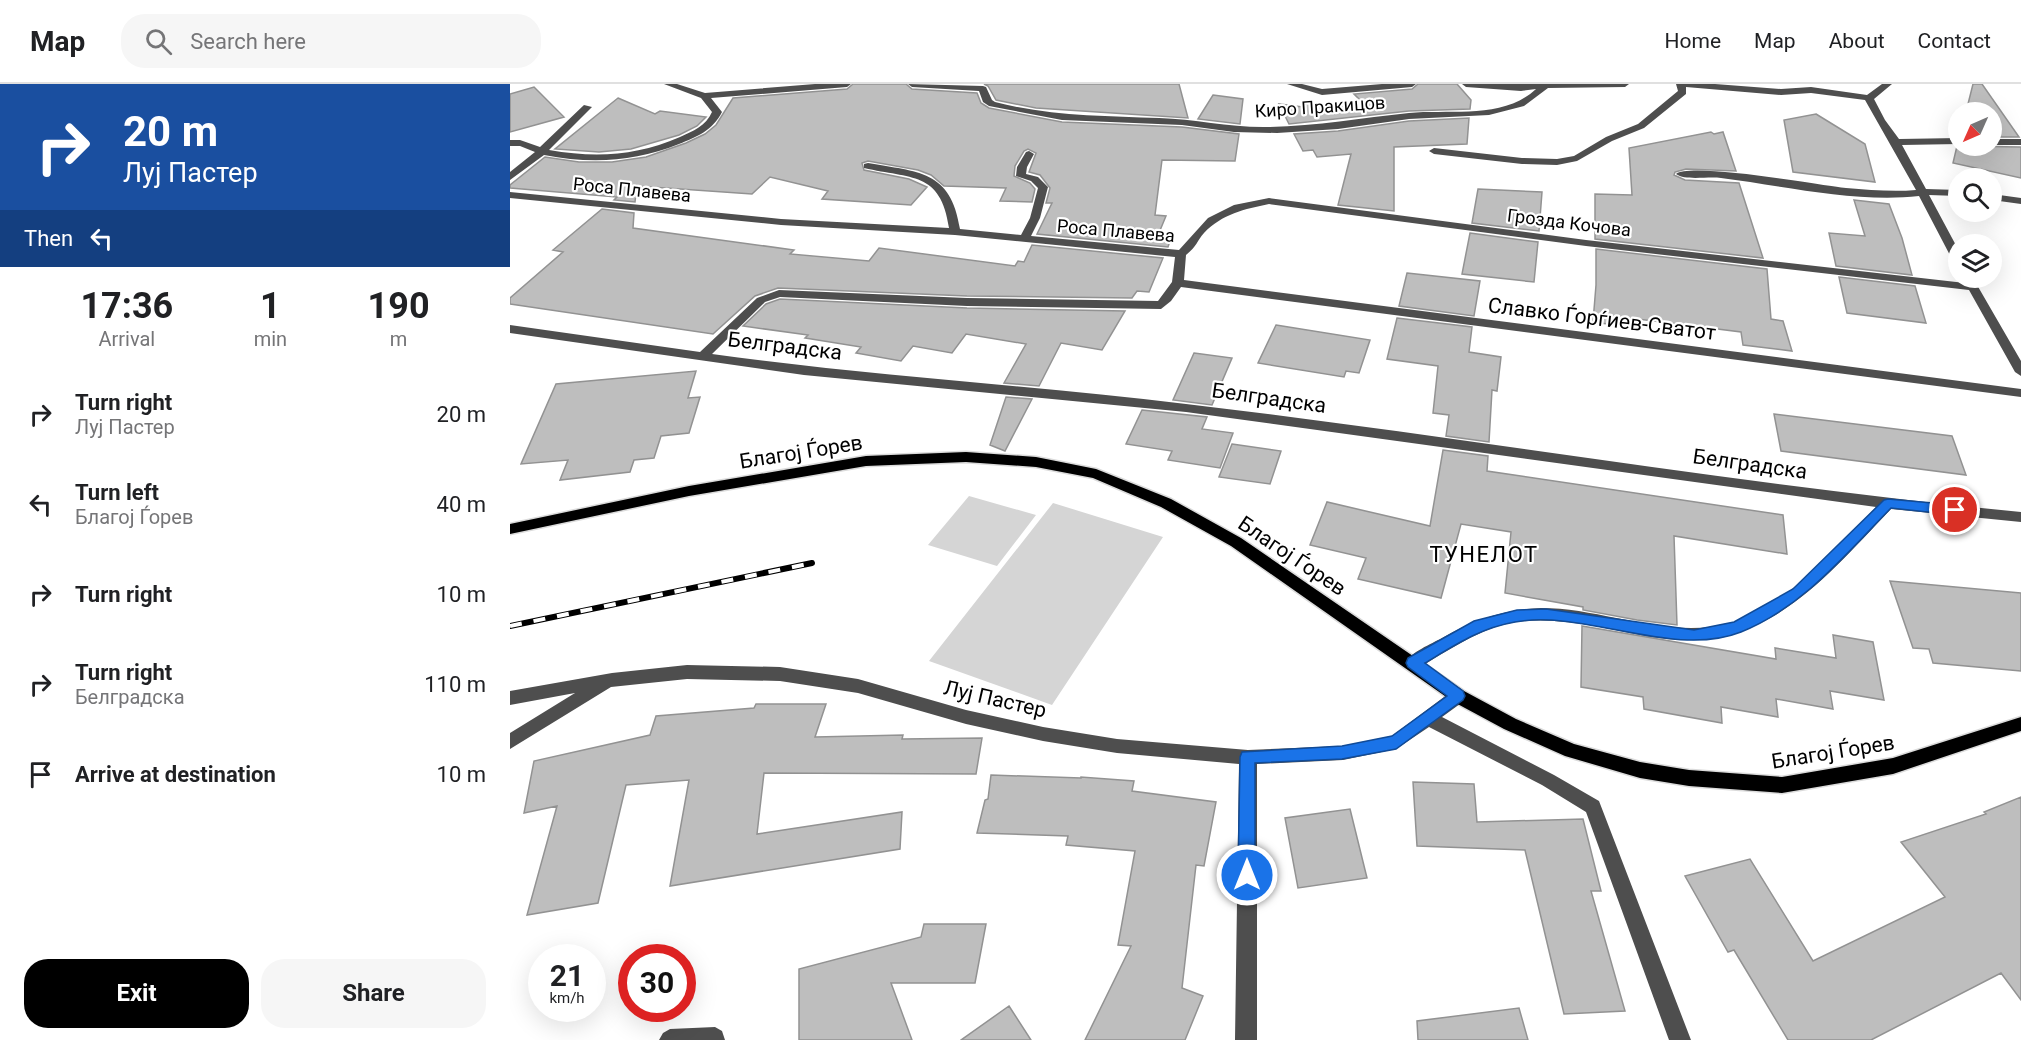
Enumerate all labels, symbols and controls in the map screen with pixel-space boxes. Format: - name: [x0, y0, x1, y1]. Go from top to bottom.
- search box: [121, 14, 541, 68]
- text: Map: [30, 25, 85, 58]
- icon: search: [142, 25, 175, 58]
- text: Search here: [190, 29, 306, 54]
- text: Home: [1665, 29, 1721, 53]
- text: Map: [1754, 29, 1796, 53]
- text: About: [1829, 29, 1885, 53]
- text: Contact: [1918, 29, 1991, 53]
- street label: Киро Пракицов: [1254, 91, 1386, 122]
- north arrow: [1948, 102, 2002, 156]
- map controls: [1948, 102, 2002, 288]
- text: 20 m: [123, 107, 218, 156]
- icon: right: [24, 108, 102, 186]
- text: Луј Пастер: [123, 157, 258, 189]
- button: search: [1948, 168, 2002, 222]
- street label: Роса Плавева: [572, 173, 692, 206]
- street label: Грозда Кочова: [1506, 204, 1632, 241]
- street label: Роса Плавева: [1056, 215, 1176, 246]
- icon: left: [85, 222, 118, 255]
- text: Then: [24, 226, 73, 251]
- button: layers: [1948, 234, 2002, 288]
- text: 17:36: [80, 285, 173, 327]
- text: 1: [260, 285, 281, 327]
- text: 190: [368, 285, 430, 327]
- street label: Славко Ѓорѓиев-Сватот: [1487, 293, 1717, 345]
- text: Arrival: [98, 327, 155, 351]
- text: min: [254, 327, 287, 351]
- text: m: [390, 327, 407, 351]
- street label: Белградска: [726, 327, 844, 365]
- street label: Белградска: [1210, 378, 1328, 418]
- text: Turn right: [75, 390, 172, 415]
- icon: right: [24, 398, 57, 431]
- text: 20 m: [437, 402, 486, 427]
- text: Луј Пастер: [75, 415, 175, 439]
- street label: Благој Ѓорев: [738, 430, 864, 474]
- street label: Белградска: [1691, 444, 1809, 484]
- text: Turn left: [75, 480, 159, 505]
- pin: [1929, 484, 1980, 535]
- icon: left: [24, 488, 57, 521]
- text: 40 m: [437, 492, 486, 517]
- icon: arrive: [1938, 493, 1971, 526]
- text: Благој Ѓорев: [75, 505, 193, 529]
- street label: Благој Ѓорев: [1234, 511, 1350, 601]
- district label: ТУНЕЛОТ: [1429, 542, 1539, 567]
- icon: right: [24, 578, 57, 611]
- text: Turn right: [75, 582, 172, 607]
- text: 10 m: [437, 582, 486, 607]
- text: Turn right: [75, 660, 172, 685]
- icon: right: [24, 668, 57, 701]
- text: 110 m: [424, 672, 486, 697]
- street label: Луј Пастер: [941, 676, 1049, 722]
- text: Белградска: [75, 685, 185, 709]
- street label: Благој Ѓорев: [1770, 730, 1896, 774]
- icon: arrive: [24, 758, 57, 791]
- text: Arrive at destination: [75, 762, 276, 787]
- text: 10 m: [437, 762, 486, 787]
- position arrow: [1215, 843, 1279, 907]
- speed limit sign: 30: [618, 944, 696, 1022]
- text: 21: [550, 958, 584, 993]
- button: Exit: [24, 959, 249, 1028]
- button: Share: [261, 959, 486, 1028]
- text: km/h: [549, 989, 585, 1007]

